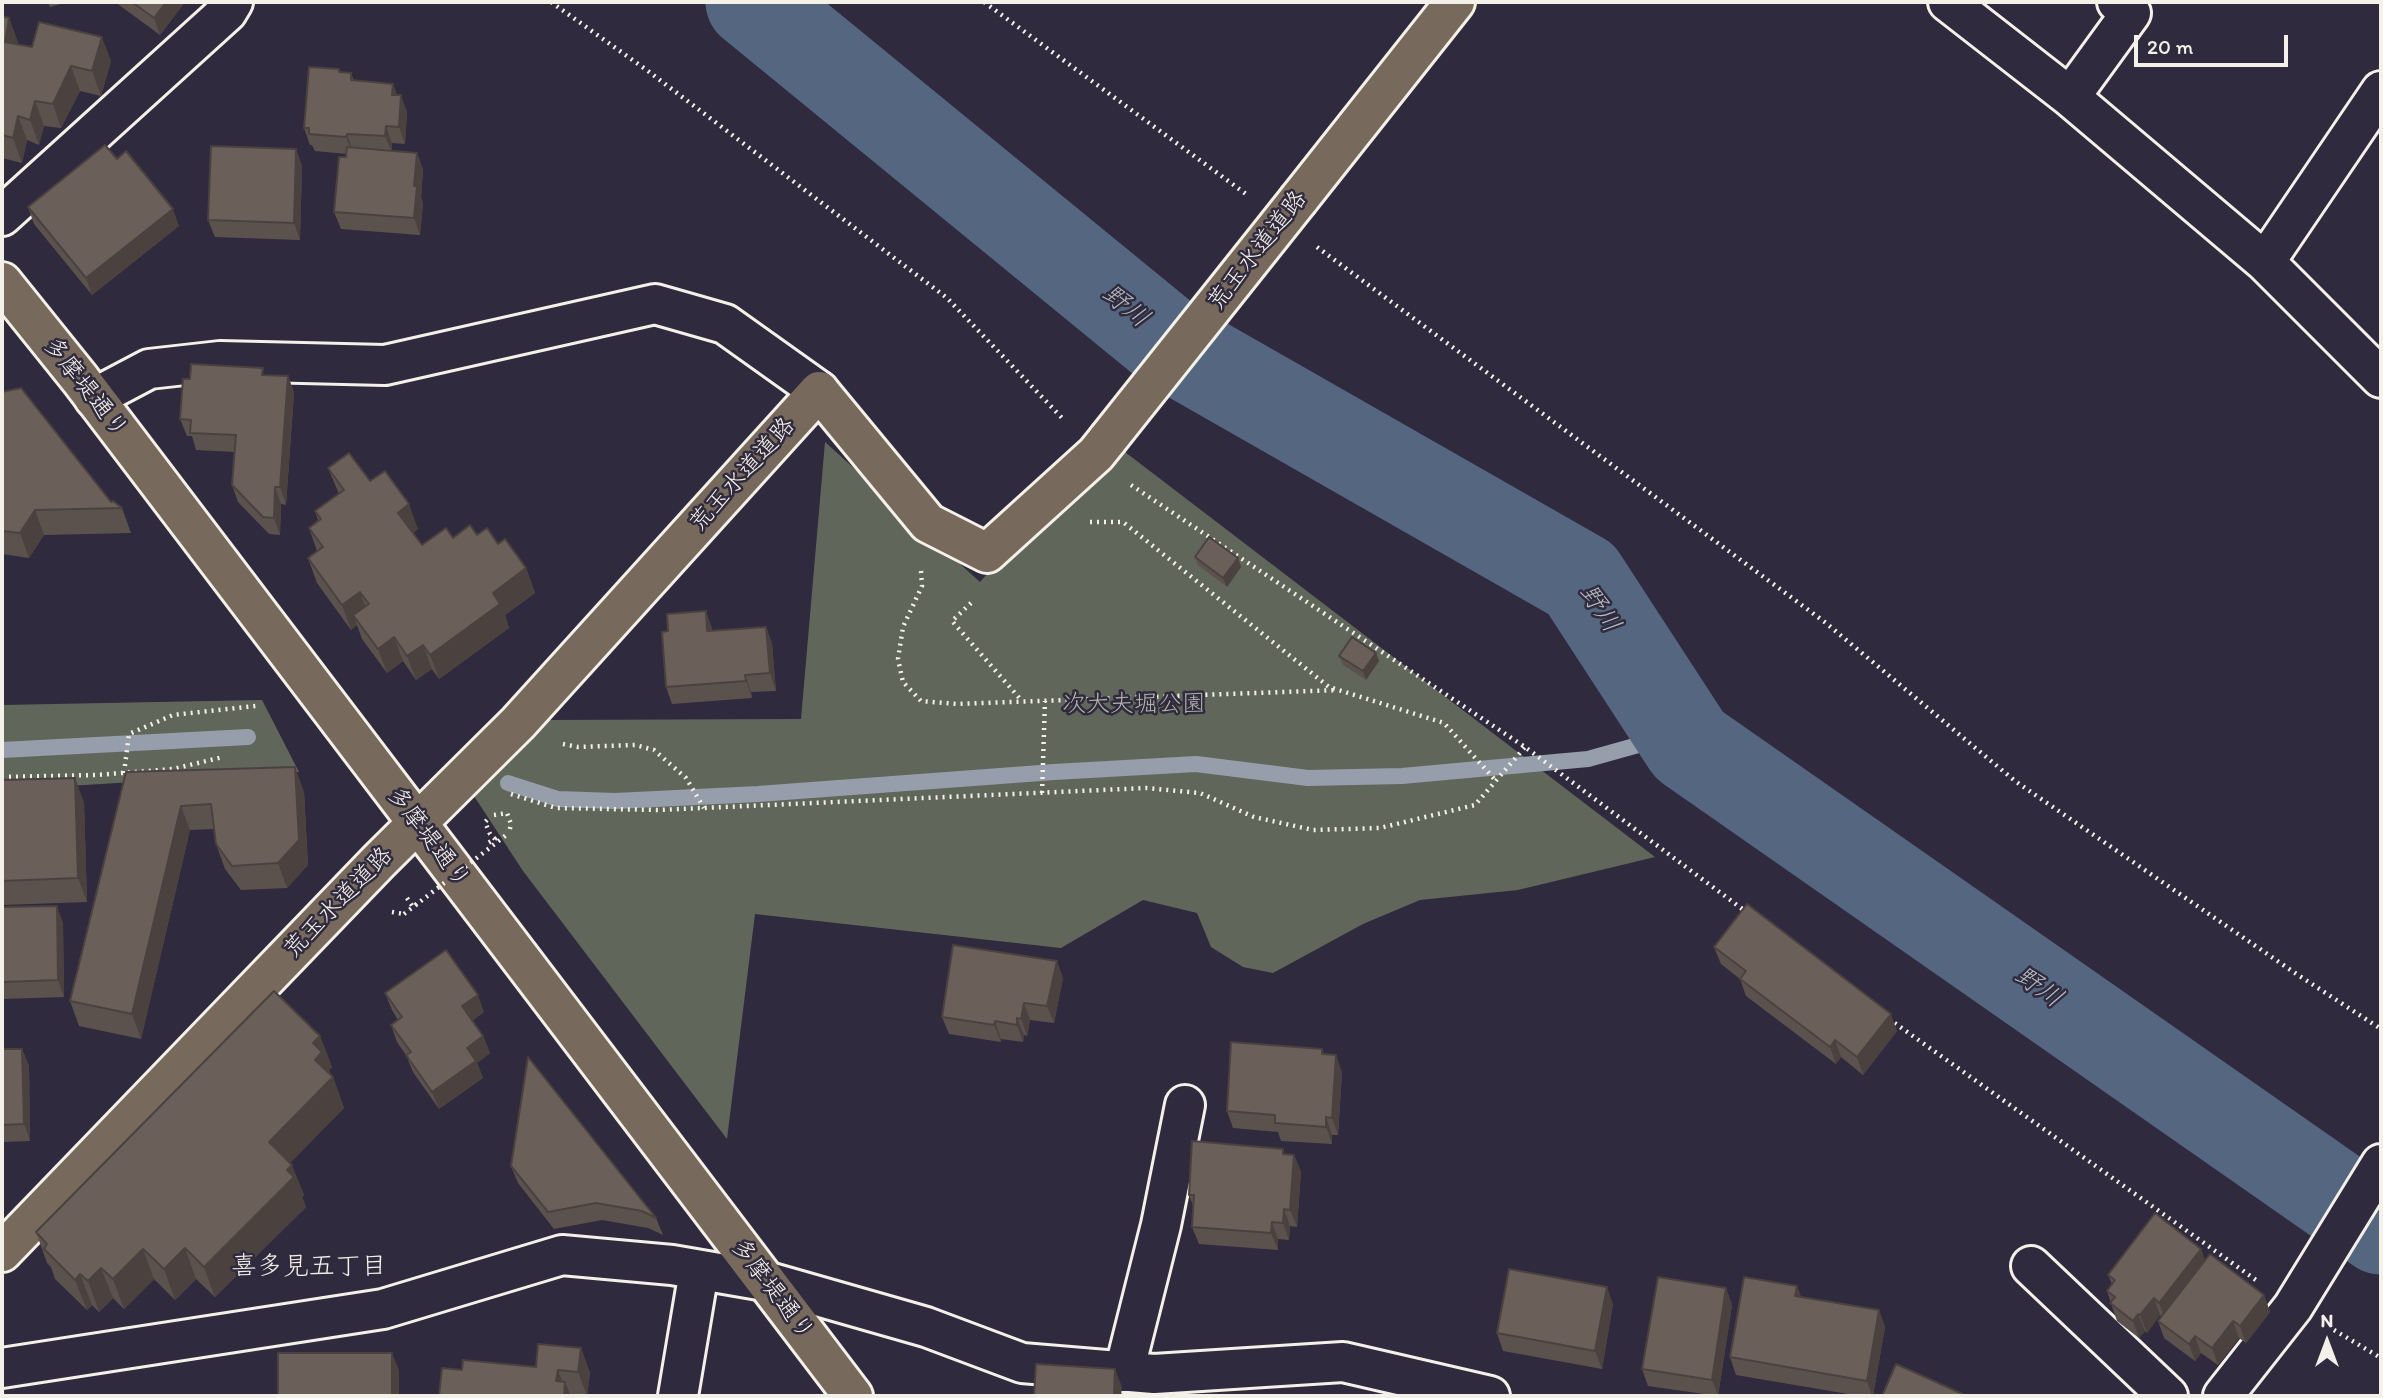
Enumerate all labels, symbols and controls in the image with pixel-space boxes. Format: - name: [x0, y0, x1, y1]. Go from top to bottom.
- scale bar: [2138, 21, 2292, 65]
- text: 20 m: [2147, 34, 2193, 59]
- street label: 荒玉水道道路: [1202, 185, 1314, 317]
- water label: 野川: [1095, 279, 1155, 335]
- street label: 多摩堤通り: [37, 332, 133, 444]
- street label: 荒玉水道道路: [684, 412, 802, 538]
- water label: 野川: [1572, 579, 1626, 639]
- park label: 次大夫堀公園: [1062, 691, 1206, 719]
- street label: 多摩堤通り: [380, 781, 476, 895]
- street label: 荒玉水道道路: [279, 841, 399, 965]
- water label: 野川: [2008, 960, 2068, 1016]
- street label: 多摩堤通り: [724, 1233, 820, 1347]
- district label: 喜多見五丁目: [231, 1251, 387, 1283]
- north arrow: [2292, 1307, 2362, 1377]
- text: N: [2321, 1309, 2333, 1332]

